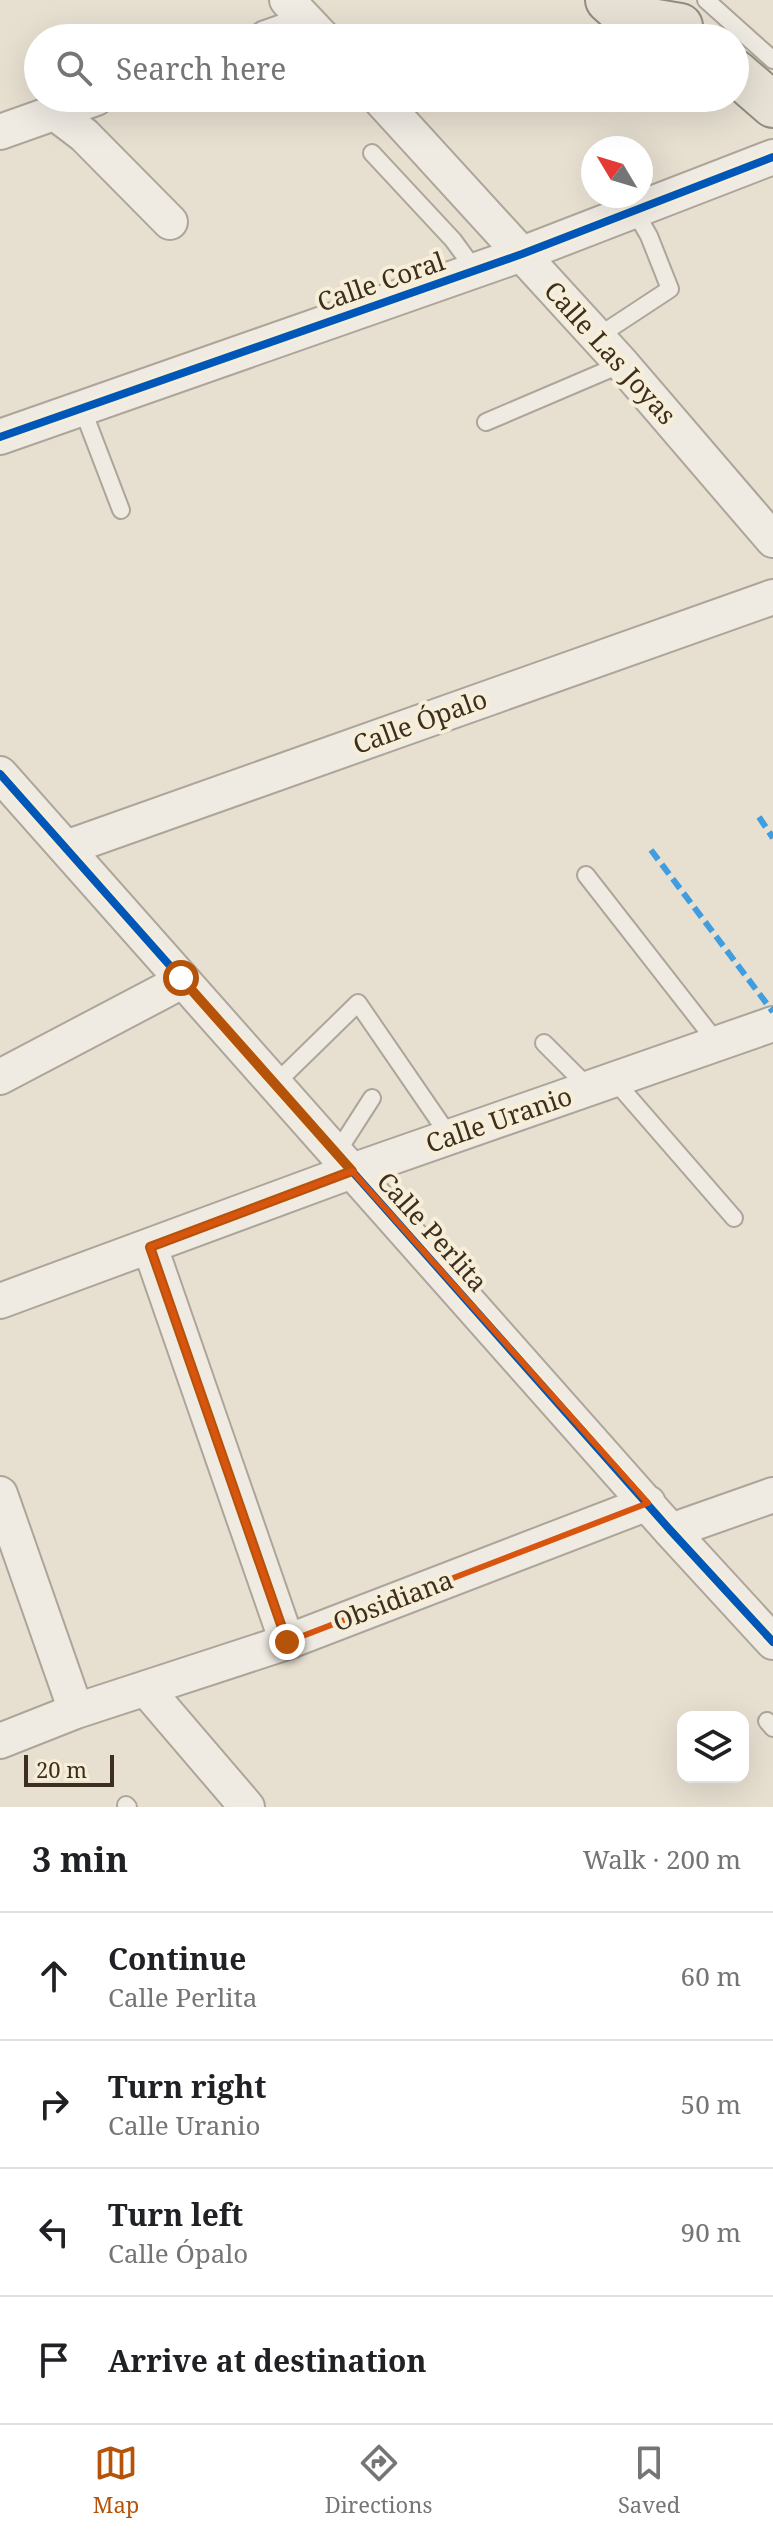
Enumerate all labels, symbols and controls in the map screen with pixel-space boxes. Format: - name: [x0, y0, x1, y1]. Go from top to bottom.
- search box: [24, 24, 749, 112]
- icon: search: [52, 46, 96, 90]
- text: Search here: [116, 48, 286, 89]
- north arrow: [581, 136, 653, 208]
- street label: Calle Coral: [312, 242, 449, 320]
- street label: Calle Las Joyas: [537, 273, 685, 432]
- street label: Calle Ópalo: [348, 680, 492, 762]
- route start: [163, 960, 199, 996]
- street label: Calle Uranio: [421, 1077, 577, 1161]
- street label: Calle Perlita: [369, 1164, 496, 1299]
- street label: Obsidiana: [328, 1561, 458, 1639]
- route end: [269, 1624, 305, 1660]
- map controls: [677, 1711, 749, 1783]
- button: layers: [677, 1711, 749, 1783]
- scale bar: [24, 1751, 114, 1787]
- text: 20 m: [36, 1754, 87, 1784]
- text: 3 min: [32, 1836, 128, 1882]
- text: Walk · 200 m: [583, 1841, 741, 1877]
- text: Continue: [108, 1938, 246, 1979]
- icon: ahead: [32, 1954, 76, 1998]
- text: 60 m: [681, 1958, 741, 1994]
- text: Calle Perlita: [108, 1979, 257, 2015]
- text: Turn right: [108, 2066, 266, 2107]
- icon: right: [32, 2082, 76, 2126]
- text: 50 m: [681, 2086, 741, 2122]
- text: Calle Uranio: [108, 2107, 261, 2143]
- text: Turn left: [108, 2194, 243, 2235]
- icon: left: [32, 2210, 76, 2254]
- text: 90 m: [681, 2214, 741, 2250]
- text: Calle Ópalo: [108, 2235, 248, 2271]
- icon: arrive: [32, 2338, 76, 2382]
- text: Arrive at destination: [108, 2340, 427, 2381]
- tab: Map: [93, 2441, 139, 2519]
- tab: Directions: [325, 2441, 432, 2519]
- tab: Saved: [618, 2441, 680, 2519]

